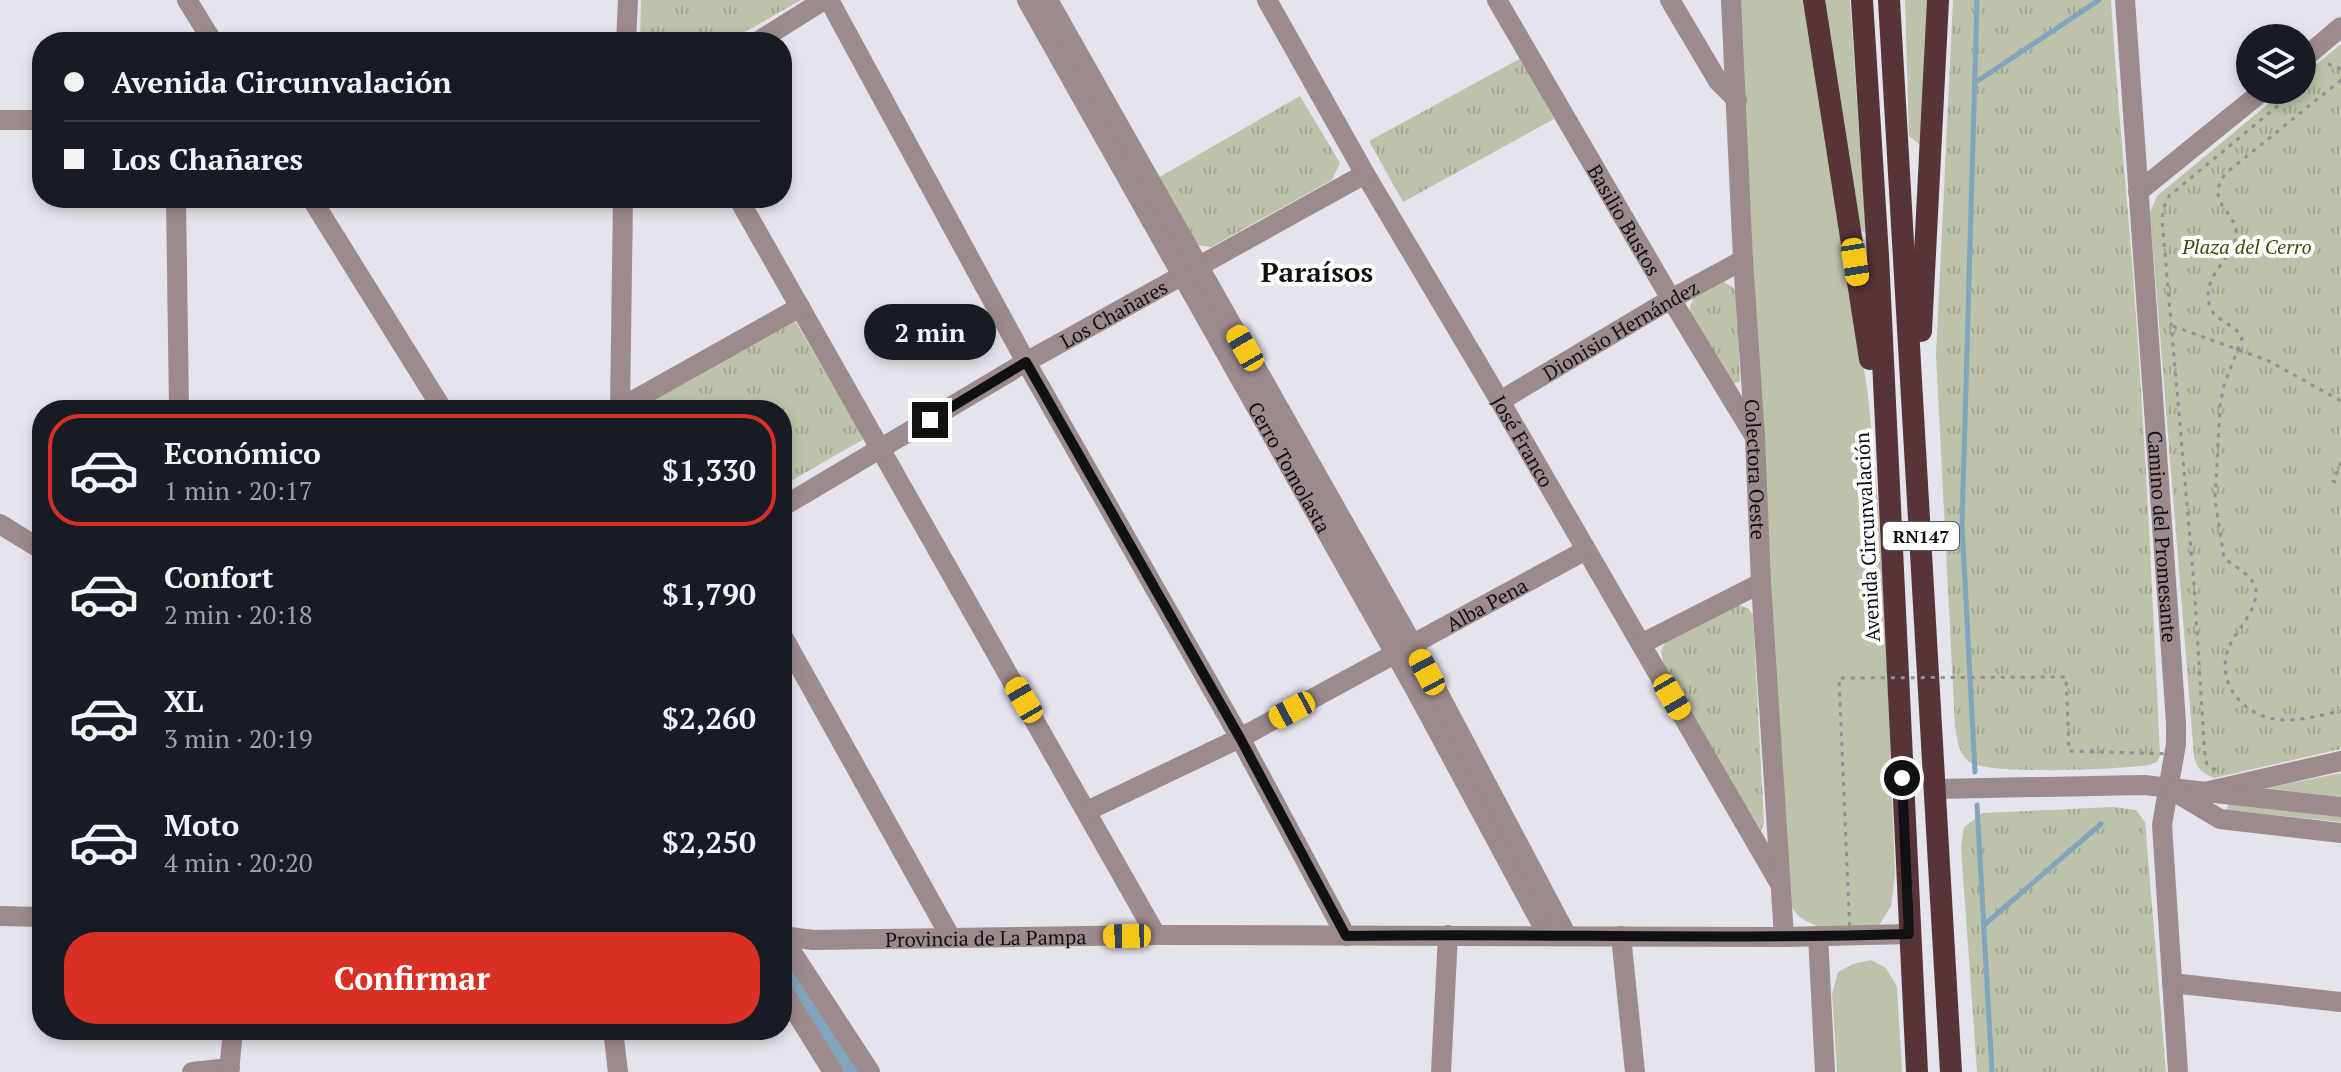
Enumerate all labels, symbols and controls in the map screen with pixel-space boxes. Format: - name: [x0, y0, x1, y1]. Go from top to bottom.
- map controls: [2236, 24, 2316, 104]
- button: layers: [2236, 24, 2316, 104]
- text: Avenida Circunvalación: [112, 62, 452, 102]
- text: Los Chañares: [112, 139, 303, 179]
- street label: Basilio Bustos: [1582, 159, 1668, 280]
- park label: Plaza del Cerro: [2181, 233, 2312, 260]
- car: [1839, 236, 1871, 288]
- district label: Paraísos: [1261, 253, 1373, 290]
- street label: Los Chañares: [1055, 273, 1172, 354]
- street label: Dionisio Hernández: [1537, 273, 1703, 386]
- callout: 2 min: [864, 304, 996, 360]
- text: 2 min: [894, 315, 966, 349]
- car: [1223, 321, 1267, 375]
- street label: José Franco: [1486, 390, 1560, 492]
- street label: Cerro Tomolasta: [1242, 397, 1338, 538]
- street label: Colectora Oeste: [1739, 398, 1773, 540]
- route end: [912, 402, 948, 438]
- street label: Camino del Promesante: [2142, 430, 2184, 644]
- street label: Avenida Circunvalación: [1848, 431, 1886, 643]
- text: Económico: [164, 433, 321, 473]
- icon: car: [68, 434, 140, 506]
- text: $1,330: [662, 450, 756, 490]
- text: 1 min · 20:17: [164, 473, 313, 507]
- road number: RN147: [1883, 522, 1959, 550]
- text: Confort: [164, 557, 274, 597]
- icon: car: [68, 558, 140, 630]
- street label: Alba Pena: [1441, 571, 1532, 637]
- text: $1,790: [662, 574, 756, 614]
- text: 2 min · 20:18: [164, 597, 313, 631]
- car: [1405, 645, 1449, 699]
- car: [1650, 670, 1694, 724]
- car: [1002, 673, 1046, 727]
- text: XL: [164, 681, 203, 721]
- icon: car: [68, 682, 140, 754]
- car: [1265, 688, 1319, 732]
- text: $2,260: [662, 698, 756, 738]
- text: 3 min · 20:19: [164, 721, 313, 755]
- route start: [1884, 760, 1920, 796]
- text: Moto: [164, 805, 239, 845]
- icon: car: [68, 806, 140, 878]
- text: $2,250: [662, 822, 756, 862]
- text: 4 min · 20:20: [164, 845, 313, 879]
- street label: Provincia de La Pampa: [885, 923, 1087, 952]
- car: [1103, 924, 1151, 948]
- button: Confirmar: [64, 932, 760, 1024]

